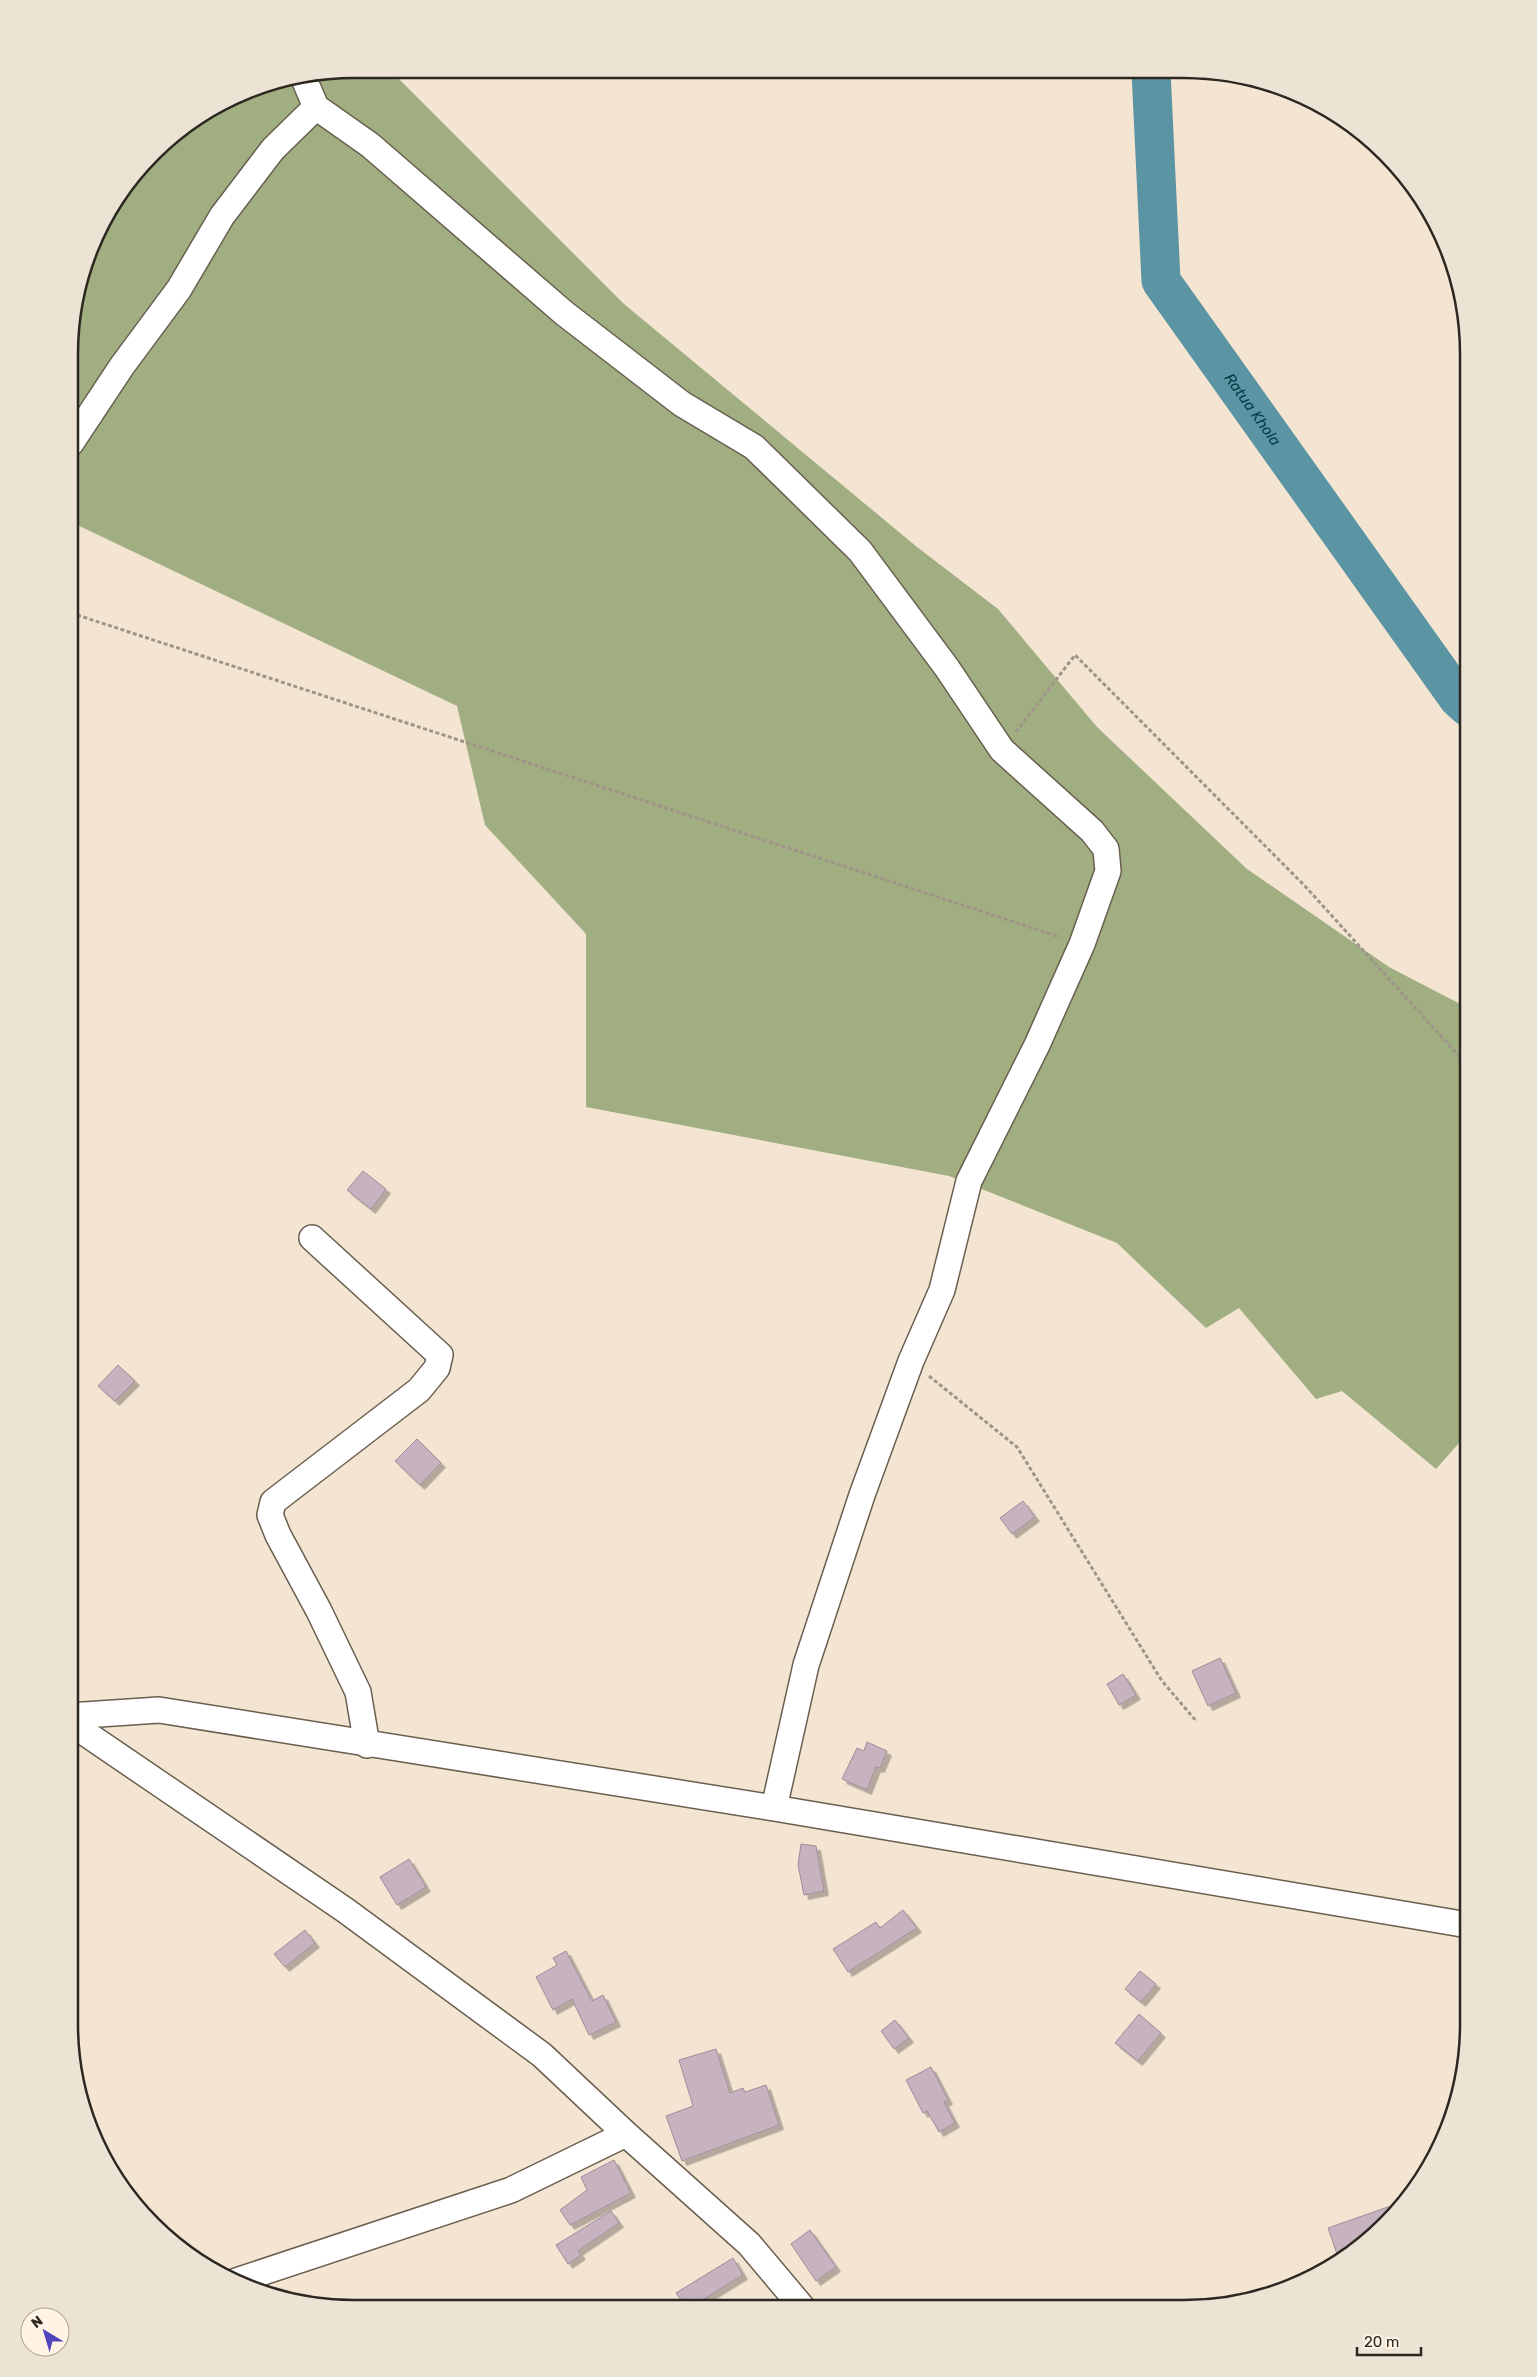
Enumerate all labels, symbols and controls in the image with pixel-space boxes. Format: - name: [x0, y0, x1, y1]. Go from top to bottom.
- water label: Ratua Khola: [1221, 370, 1285, 450]
- north arrow: [20, 2307, 70, 2357]
- text: N: [28, 2312, 47, 2332]
- scale bar: [1357, 2324, 1421, 2356]
- text: 20 m: [1364, 2333, 1399, 2351]

